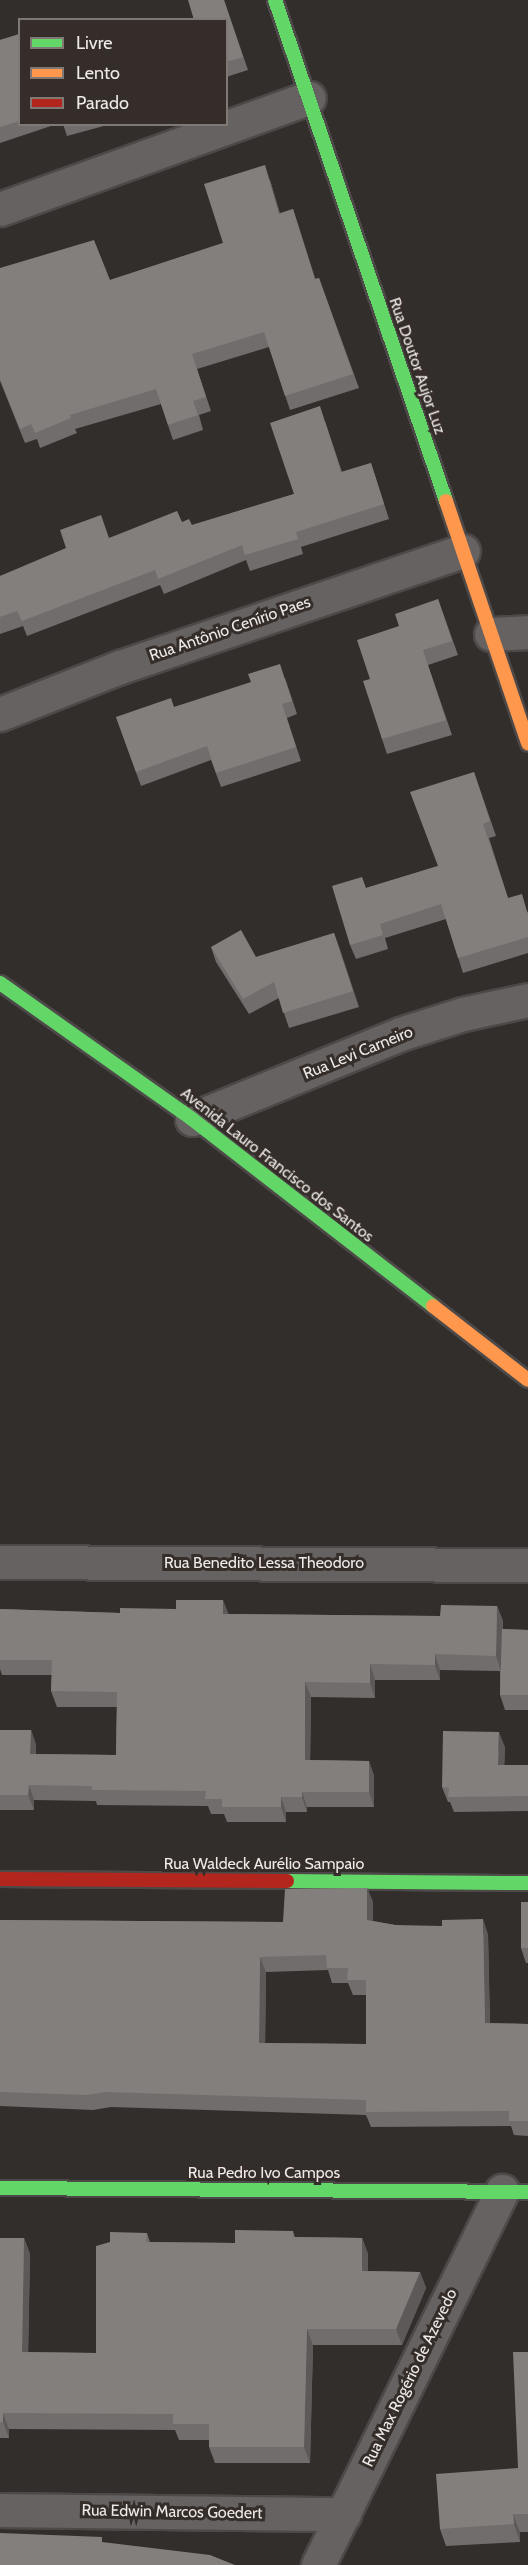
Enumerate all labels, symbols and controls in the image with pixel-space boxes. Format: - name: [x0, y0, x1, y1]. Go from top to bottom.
- legend: [18, 18, 228, 126]
- text: Livre: [76, 32, 112, 54]
- text: Lento: [76, 62, 120, 84]
- text: Parado: [76, 92, 129, 114]
- street label: Rua Doutor Aujor Luz: [385, 295, 449, 437]
- street label: Rua Antônio Cenírio Paes: [147, 592, 313, 666]
- street label: Rua Levi Carneiro: [300, 1022, 416, 1084]
- street label: Avenida Lauro Francisco dos Santos: [177, 1084, 377, 1246]
- street label: Rua Benedito Lessa Theodoro: [164, 1553, 364, 1573]
- street label: Rua Waldeck Aurélio Sampaio: [164, 1854, 364, 1874]
- street label: Rua Pedro Ivo Campos: [188, 2163, 340, 2183]
- street label: Rua Max Rogério de Azevedo: [358, 2286, 462, 2470]
- street label: Rua Edwin Marcos Goedert: [81, 2501, 263, 2523]

